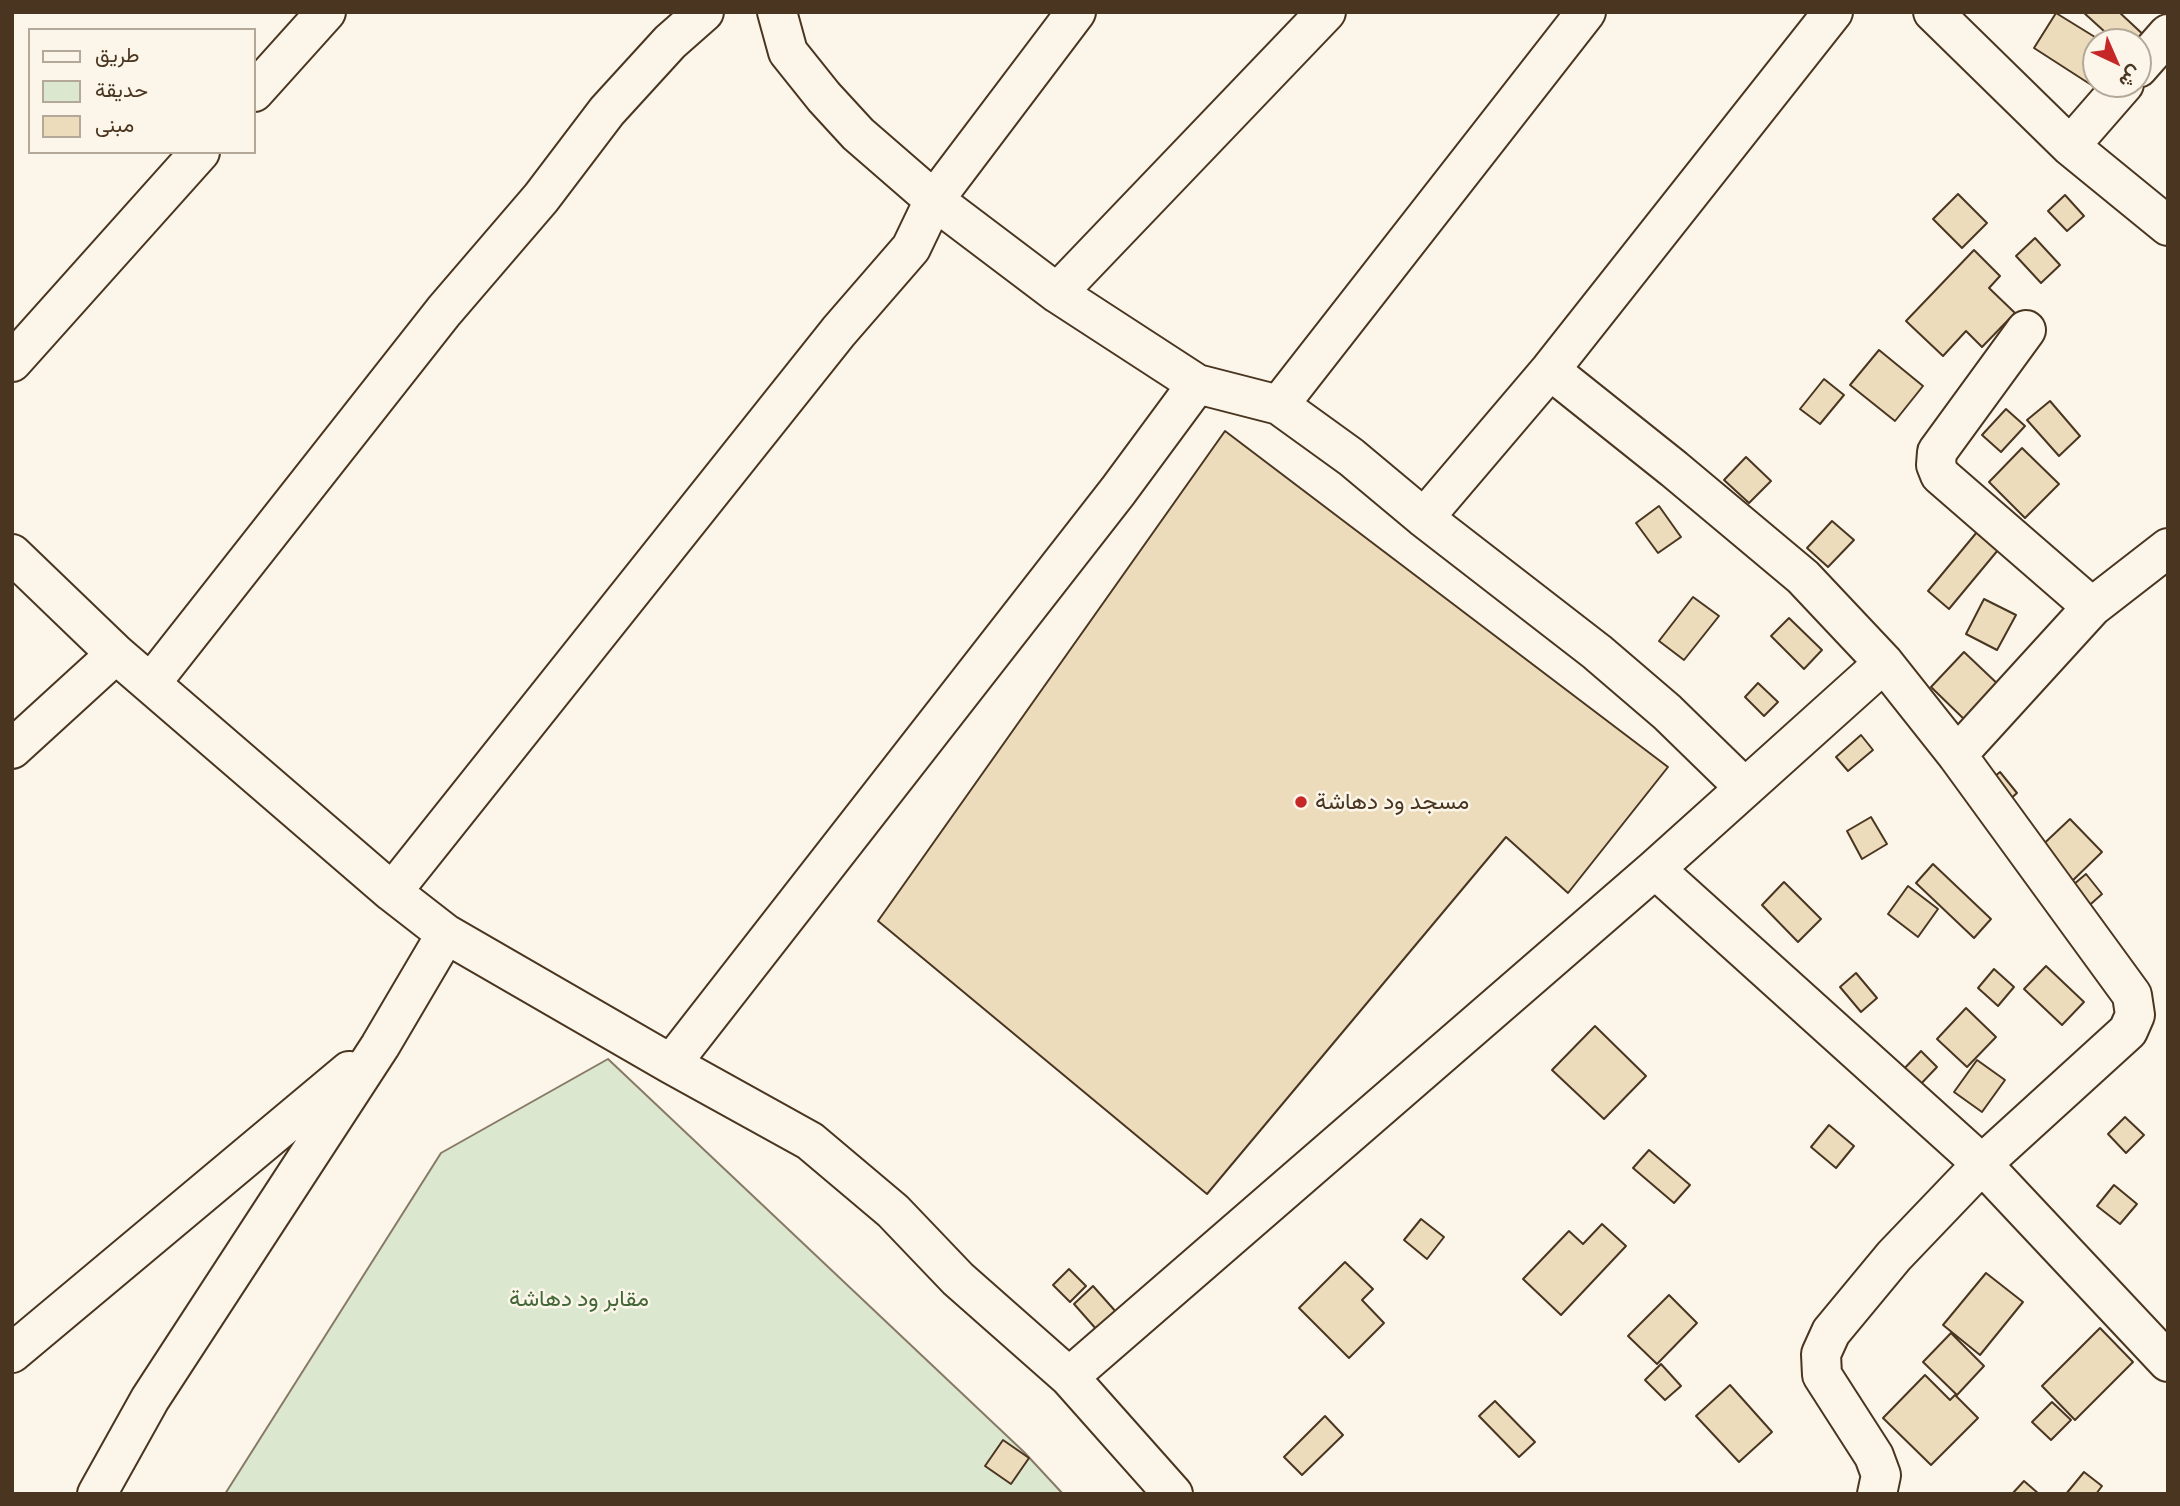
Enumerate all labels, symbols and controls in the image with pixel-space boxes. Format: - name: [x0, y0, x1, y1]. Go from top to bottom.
- legend: [28, 28, 256, 154]
- north arrow: [2082, 28, 2152, 98]
- text: طريق: [95, 42, 140, 67]
- text: ش: [2114, 61, 2147, 93]
- text: حديقة: [95, 77, 148, 102]
- text: مبنى: [95, 112, 134, 137]
- place label: مسجد ود دهاشة: [1315, 788, 1469, 816]
- marker: مسجد ود دهاشة: [1293, 794, 1309, 810]
- park label: مقابر ود دهاشة: [509, 1285, 649, 1313]

